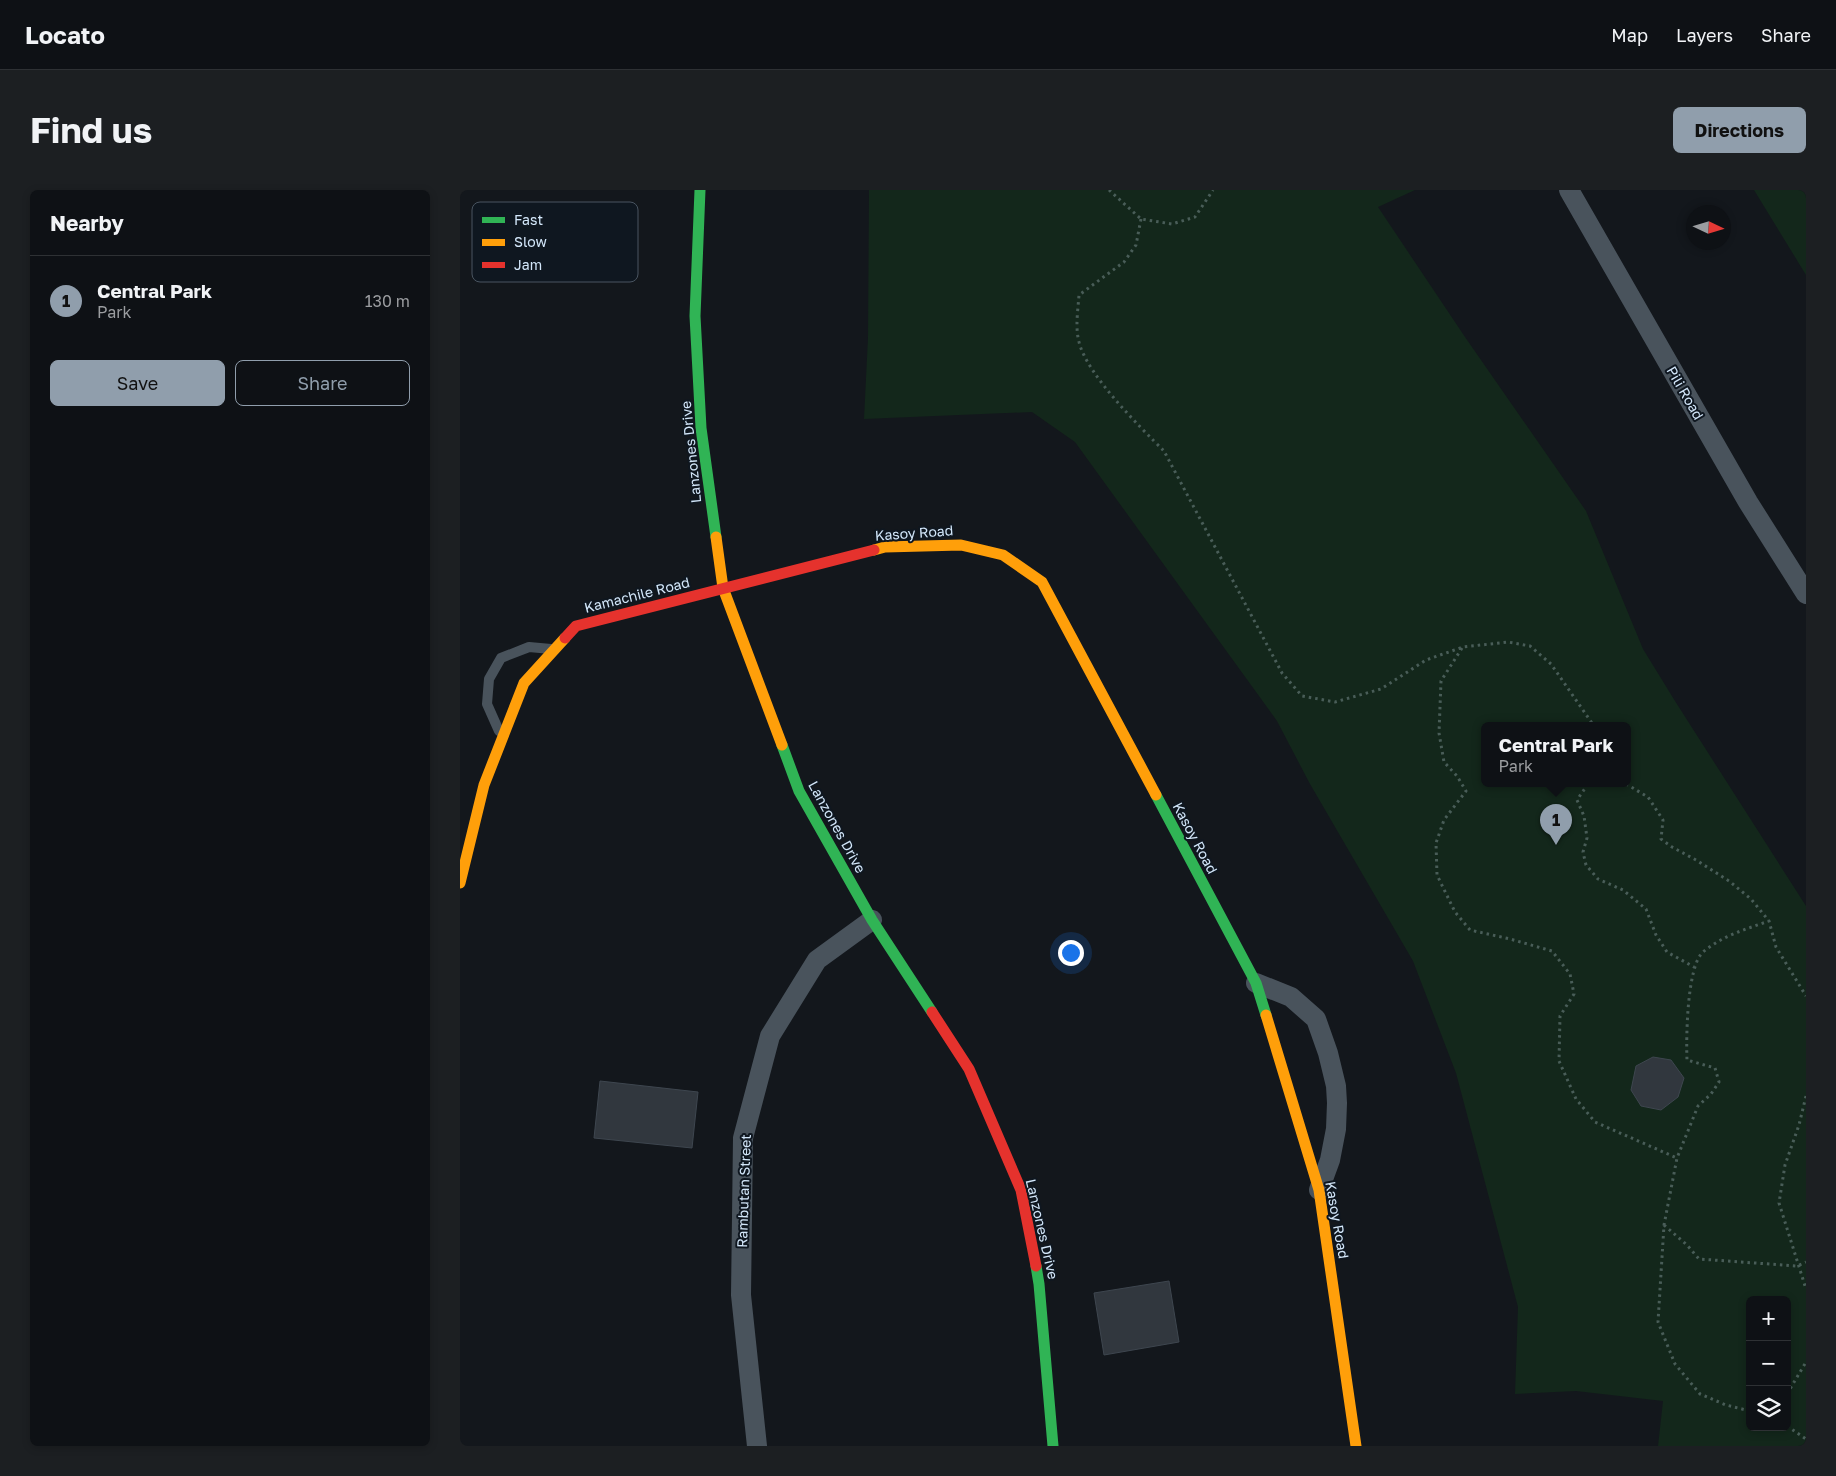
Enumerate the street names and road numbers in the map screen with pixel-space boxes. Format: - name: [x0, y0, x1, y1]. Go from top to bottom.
- street label: Pili Road: [1663, 363, 1708, 423]
- street label: Lanzones Drive: [677, 400, 704, 504]
- street label: Kasoy Road: [874, 521, 954, 544]
- street label: Kamachile Road: [582, 573, 691, 616]
- street label: Lanzones Drive: [805, 778, 870, 876]
- street label: Kasoy Road: [1169, 799, 1221, 876]
- street label: Rambutan Street: [733, 1134, 754, 1248]
- street label: Lanzones Drive: [1023, 1177, 1062, 1281]
- street label: Kasoy Road: [1322, 1180, 1353, 1260]

